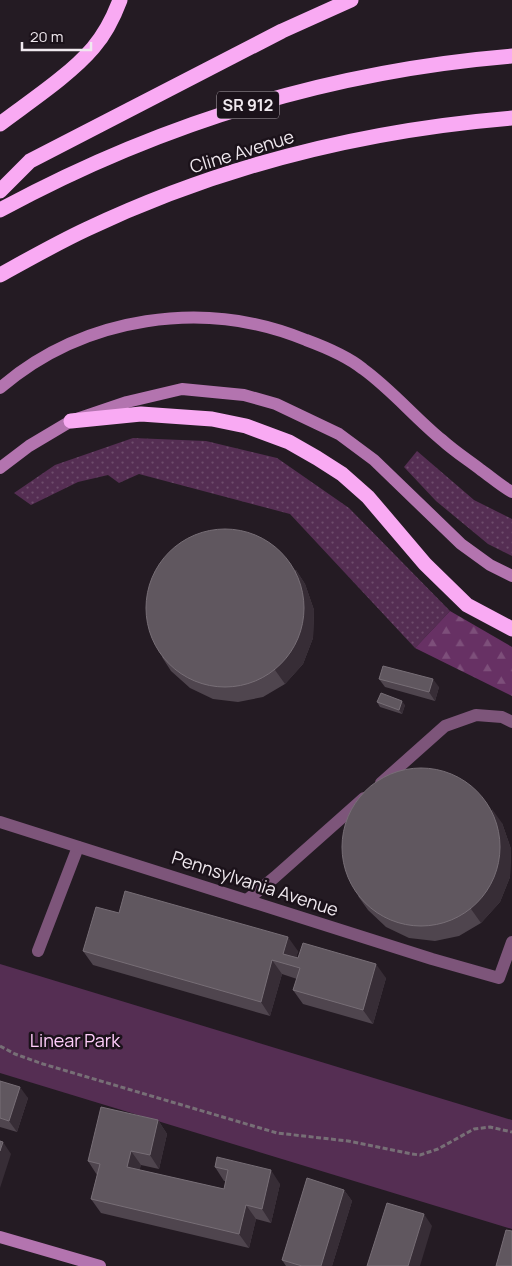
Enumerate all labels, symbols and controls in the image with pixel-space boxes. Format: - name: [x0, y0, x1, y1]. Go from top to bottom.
- scale bar: [22, 20, 91, 52]
- text: 20 m: [30, 26, 63, 47]
- road number: SR 912: [217, 92, 279, 118]
- street label: Cline Avenue: [187, 124, 297, 178]
- street label: Pennsylvania Avenue: [169, 845, 342, 921]
- park label: Linear Park: [30, 1028, 121, 1052]

